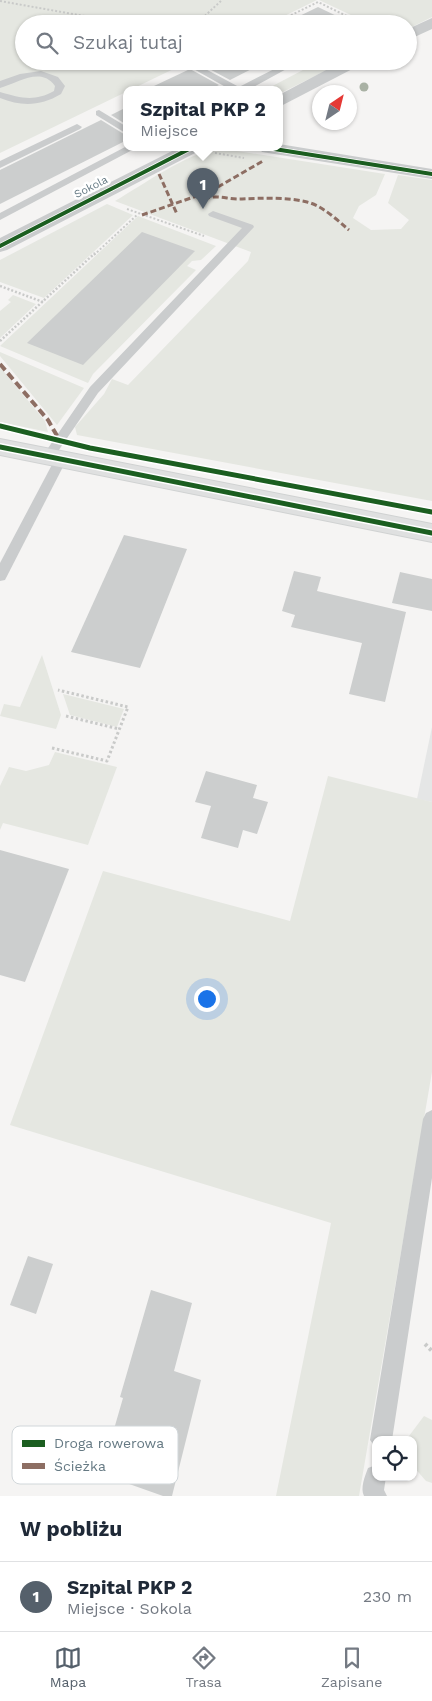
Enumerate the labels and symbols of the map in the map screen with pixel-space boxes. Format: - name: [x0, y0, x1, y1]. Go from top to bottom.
- north arrow: [312, 85, 357, 130]
- pin: 1: [187, 168, 219, 209]
- street label: Sokola: [72, 173, 110, 201]
- your location: [194, 986, 220, 1012]
- legend: [12, 1426, 178, 1484]
- text: Droga rowerowa: [54, 1435, 164, 1451]
- text: Ścieżka: [54, 1458, 106, 1474]

